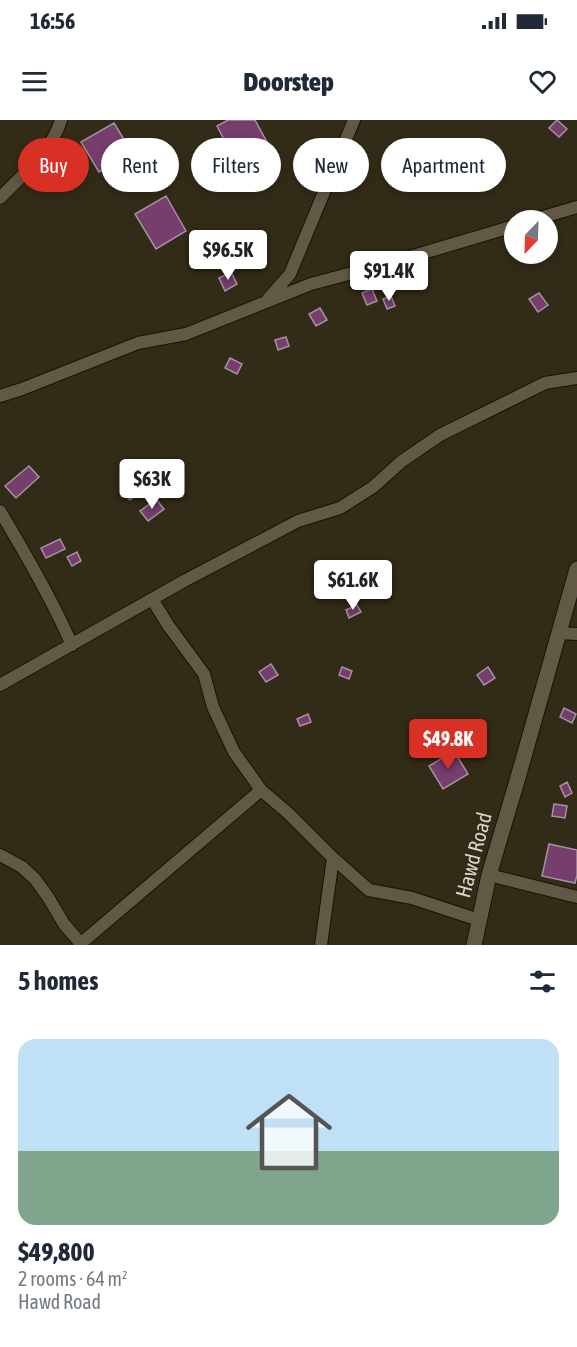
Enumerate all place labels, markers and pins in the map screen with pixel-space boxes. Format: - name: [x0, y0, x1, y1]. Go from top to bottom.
- pin: $96.5K: [179, 230, 277, 281]
- pin: $91.4K: [340, 251, 438, 302]
- pin: $63K: [116, 459, 188, 510]
- pin: $61.6K: [304, 560, 402, 611]
- pin: $49.8K: [399, 719, 497, 770]

